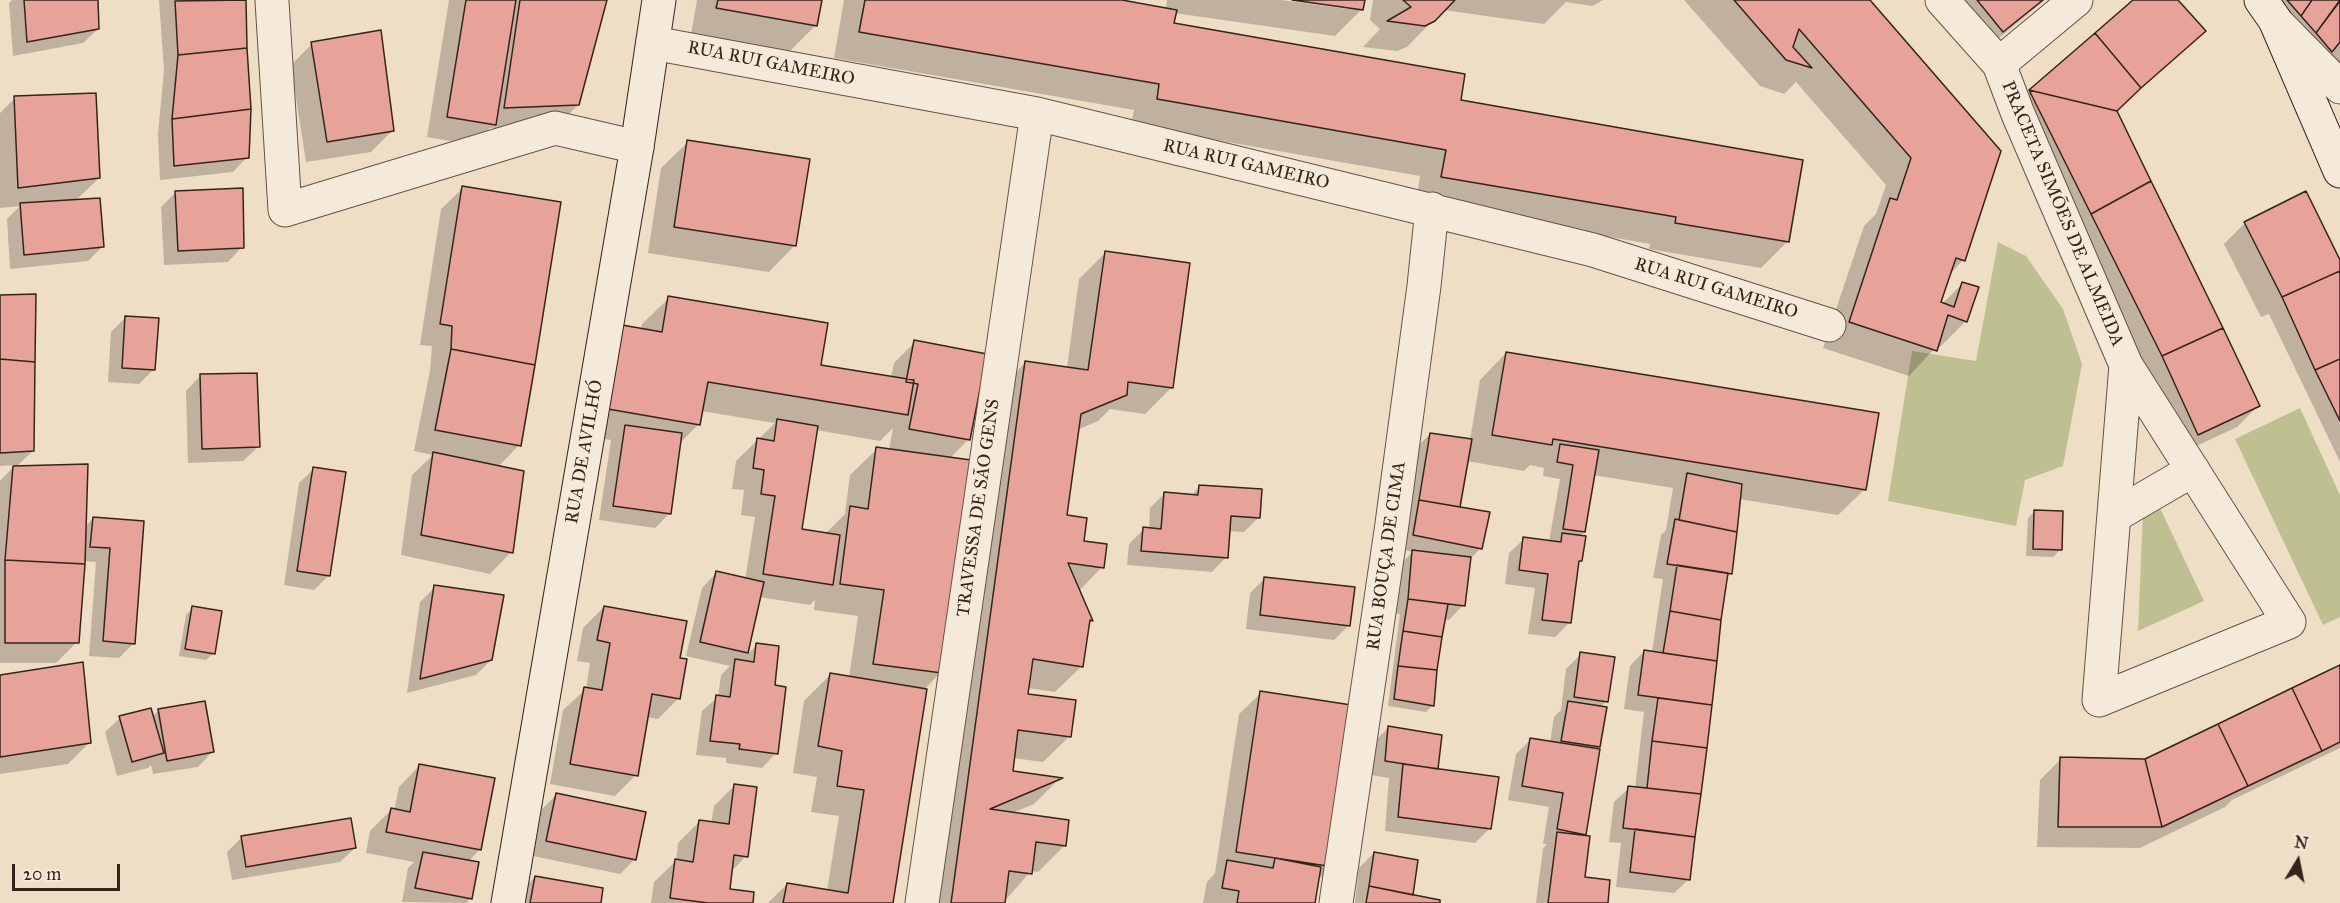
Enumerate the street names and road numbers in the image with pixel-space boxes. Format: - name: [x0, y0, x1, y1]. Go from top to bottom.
- street label: RUA RUI GAMEIRO: [686, 37, 856, 91]
- street label: PRACETA SIMÕES DE ALMEIDA: [1996, 78, 2128, 350]
- street label: RUA RUI GAMEIRO: [1161, 135, 1331, 195]
- street label: RUA RUI GAMEIRO: [1632, 254, 1800, 324]
- street label: RUA DE AVILHÓ: [562, 378, 608, 526]
- street label: TRAVESSA DE SÃO GENS: [953, 398, 1005, 618]
- street label: RUA BOUÇA DE CIMA: [1363, 460, 1411, 652]

